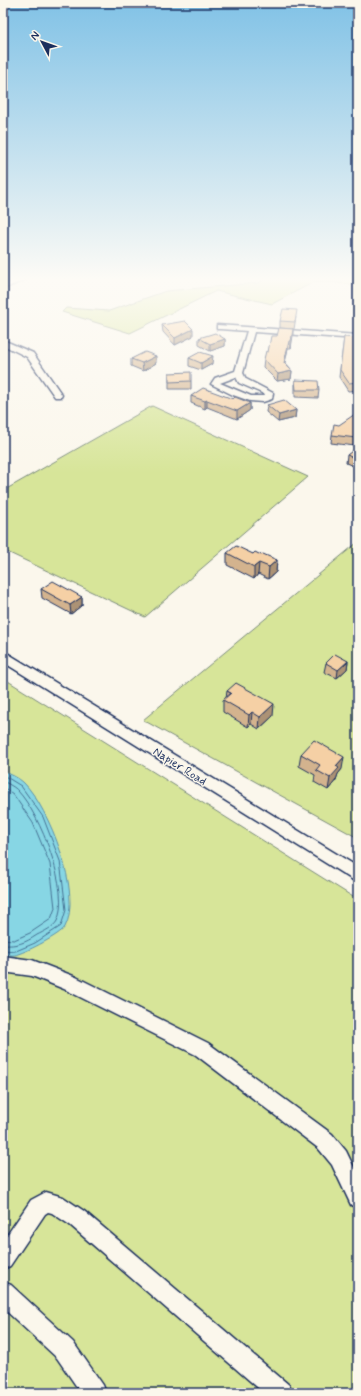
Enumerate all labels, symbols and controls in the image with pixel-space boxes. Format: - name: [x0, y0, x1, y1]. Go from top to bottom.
- north arrow: [22, 22, 62, 62]
- text: N: [28, 29, 43, 43]
- street label: Napier Road: [149, 744, 209, 790]

